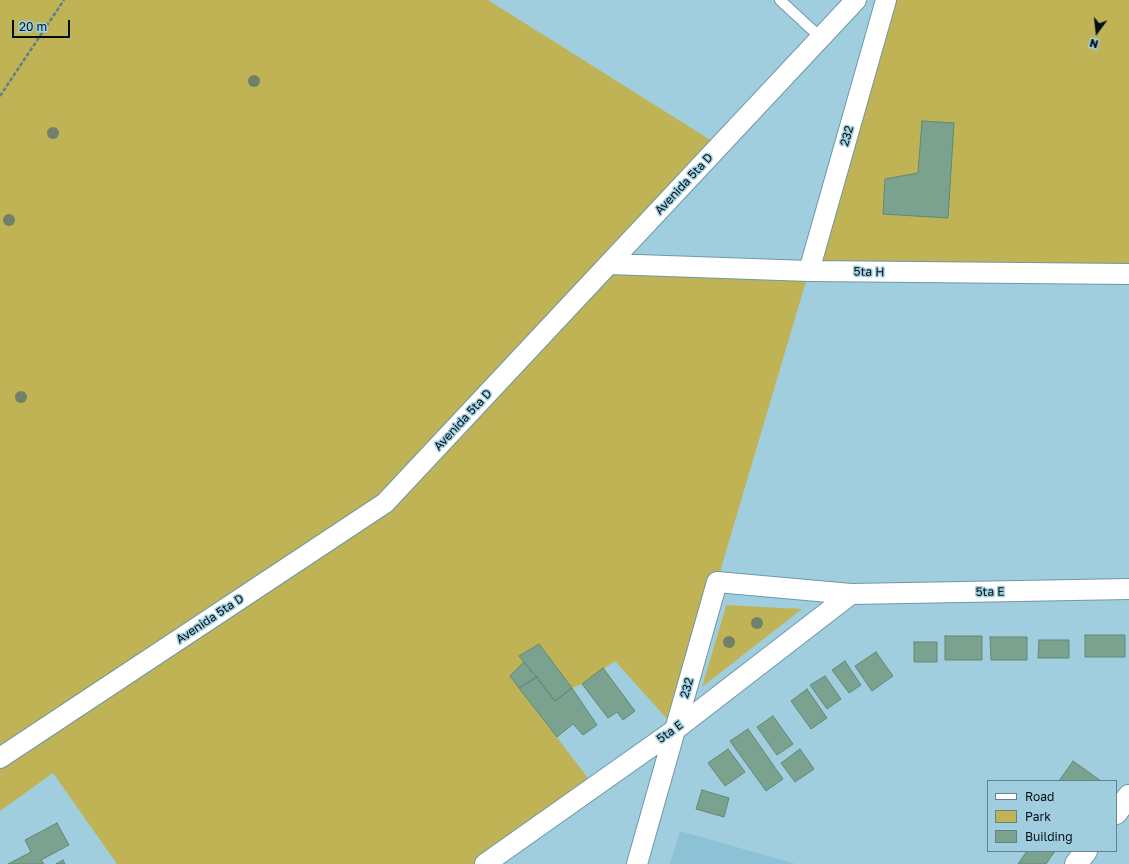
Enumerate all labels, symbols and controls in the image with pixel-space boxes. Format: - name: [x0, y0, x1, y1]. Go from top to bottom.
- scale bar: [14, 12, 72, 38]
- north arrow: [1077, 12, 1117, 52]
- text: 20 m: [19, 19, 47, 34]
- text: N: [1088, 37, 1099, 51]
- street label: 232: [837, 124, 857, 148]
- street label: Avenida 5ta D: [652, 150, 716, 218]
- street label: 5ta H: [854, 265, 884, 279]
- street label: Avenida 5ta D: [431, 386, 495, 454]
- street label: 5ta E: [975, 585, 1005, 599]
- street label: Avenida 5ta D: [173, 591, 247, 647]
- street label: 232: [677, 676, 697, 700]
- street label: 5ta E: [654, 718, 686, 746]
- legend: [987, 780, 1117, 852]
- text: Road: [1025, 789, 1054, 804]
- text: Park: [1025, 809, 1051, 824]
- text: Building: [1025, 829, 1073, 844]

